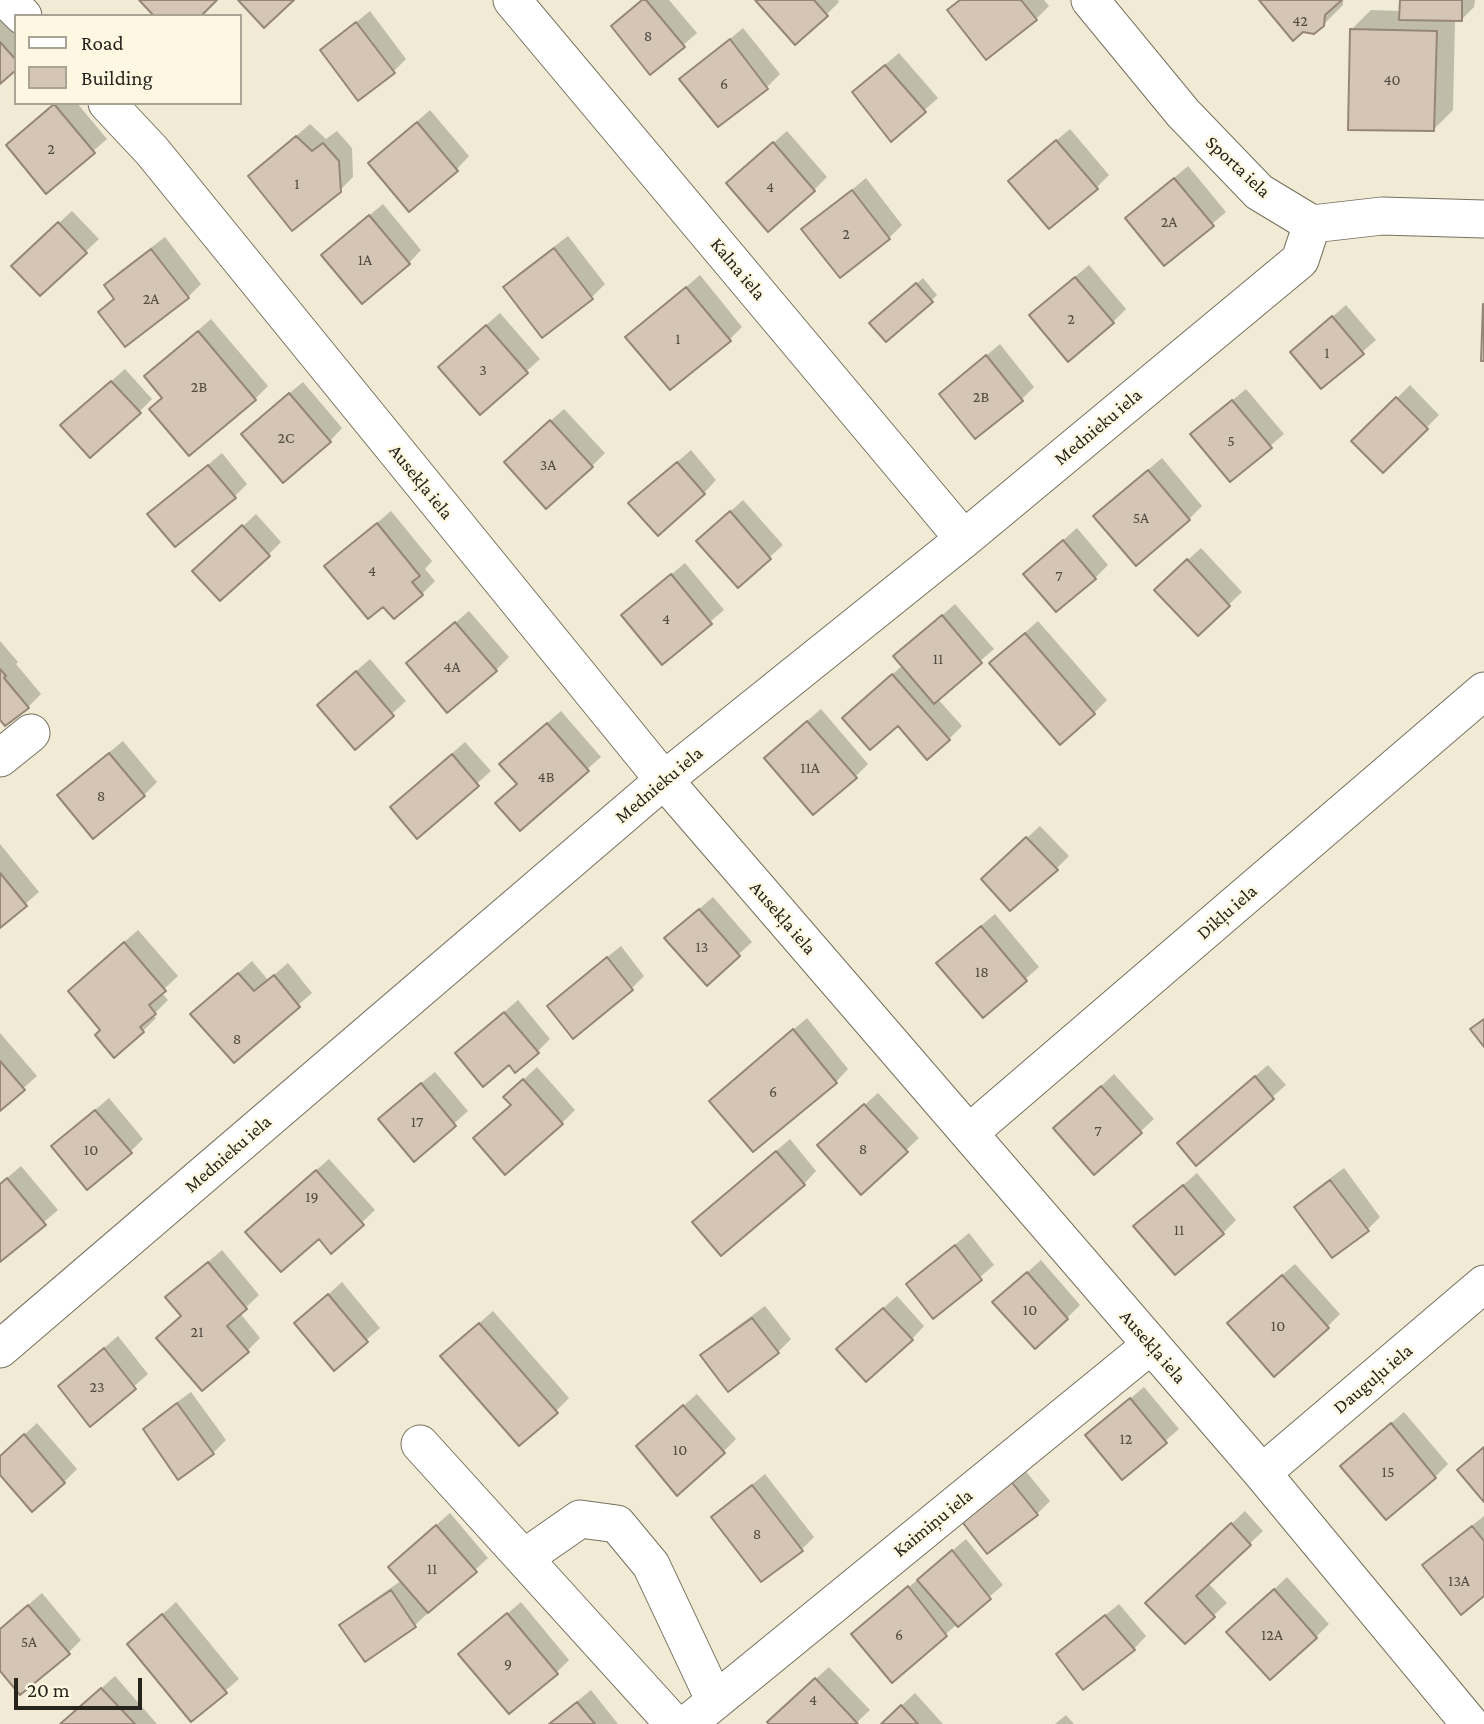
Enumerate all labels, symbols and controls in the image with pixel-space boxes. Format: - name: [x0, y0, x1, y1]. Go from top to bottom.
- house number: 42: [1292, 11, 1308, 31]
- legend: [14, 14, 242, 105]
- house number: 8: [644, 26, 652, 46]
- text: Road: [81, 31, 124, 55]
- text: Building: [81, 66, 153, 90]
- house number: 40: [1383, 70, 1401, 90]
- house number: 6: [720, 74, 728, 94]
- street label: Sporta iela: [1201, 131, 1275, 203]
- house number: 2: [47, 139, 55, 159]
- house number: 1: [294, 174, 300, 194]
- house number: 4: [766, 177, 774, 197]
- house number: 2A: [1161, 212, 1177, 232]
- house number: 2: [842, 224, 850, 244]
- street label: Kalna iela: [705, 233, 771, 305]
- house number: 1A: [358, 250, 372, 270]
- house number: 2A: [143, 289, 159, 309]
- house number: 2: [1067, 309, 1075, 329]
- house number: 1: [675, 329, 681, 349]
- house number: 1: [1324, 343, 1330, 363]
- house number: 3: [479, 360, 487, 380]
- house number: 2B: [191, 377, 207, 397]
- street label: Mednieku iela: [1050, 384, 1146, 470]
- house number: 2B: [973, 387, 989, 407]
- house number: 2C: [277, 428, 295, 448]
- house number: 5: [1227, 431, 1235, 451]
- street label: Ausekļa iela: [384, 440, 458, 524]
- house number: 3A: [540, 455, 556, 475]
- house number: 5A: [1133, 508, 1149, 528]
- house number: 4: [368, 561, 376, 581]
- house number: 7: [1055, 566, 1063, 586]
- house number: 4: [662, 609, 670, 629]
- house number: 11: [933, 649, 943, 669]
- house number: 4A: [443, 657, 461, 677]
- street label: Mednieku iela: [611, 742, 707, 828]
- house number: 11A: [800, 758, 820, 778]
- house number: 4B: [538, 767, 554, 787]
- house number: 8: [97, 786, 105, 806]
- street label: Ausekļa iela: [745, 877, 821, 959]
- street label: Dikļu iela: [1192, 880, 1262, 944]
- house number: 13: [696, 937, 708, 957]
- house number: 18: [975, 962, 989, 982]
- house number: 8: [233, 1029, 241, 1049]
- house number: 6: [769, 1082, 777, 1102]
- street label: Mednieku iela: [180, 1110, 276, 1198]
- house number: 17: [411, 1112, 423, 1132]
- house number: 7: [1094, 1121, 1102, 1141]
- house number: 8: [859, 1139, 867, 1159]
- house number: 10: [84, 1140, 98, 1160]
- house number: 19: [305, 1187, 319, 1207]
- house number: 11: [1174, 1220, 1184, 1240]
- house number: 10: [1023, 1300, 1037, 1320]
- street label: Ausekļa iela: [1115, 1306, 1191, 1388]
- house number: 10: [1271, 1316, 1285, 1336]
- house number: 21: [191, 1322, 203, 1342]
- street label: Dauguļu iela: [1329, 1339, 1417, 1419]
- house number: 23: [89, 1377, 105, 1397]
- house number: 12: [1120, 1429, 1132, 1449]
- house number: 10: [673, 1440, 687, 1460]
- house number: 15: [1382, 1462, 1394, 1482]
- street label: Kaimiņu iela: [889, 1484, 977, 1562]
- house number: 8: [753, 1524, 761, 1544]
- house number: 11: [427, 1559, 437, 1579]
- house number: 13A: [1448, 1571, 1470, 1591]
- house number: 6: [895, 1625, 903, 1645]
- house number: 12A: [1261, 1625, 1283, 1645]
- house number: 5A: [21, 1632, 37, 1652]
- house number: 9: [504, 1654, 512, 1674]
- scale bar: [18, 1664, 145, 1708]
- text: 20 m: [27, 1678, 70, 1702]
- house number: 4: [809, 1690, 817, 1710]

